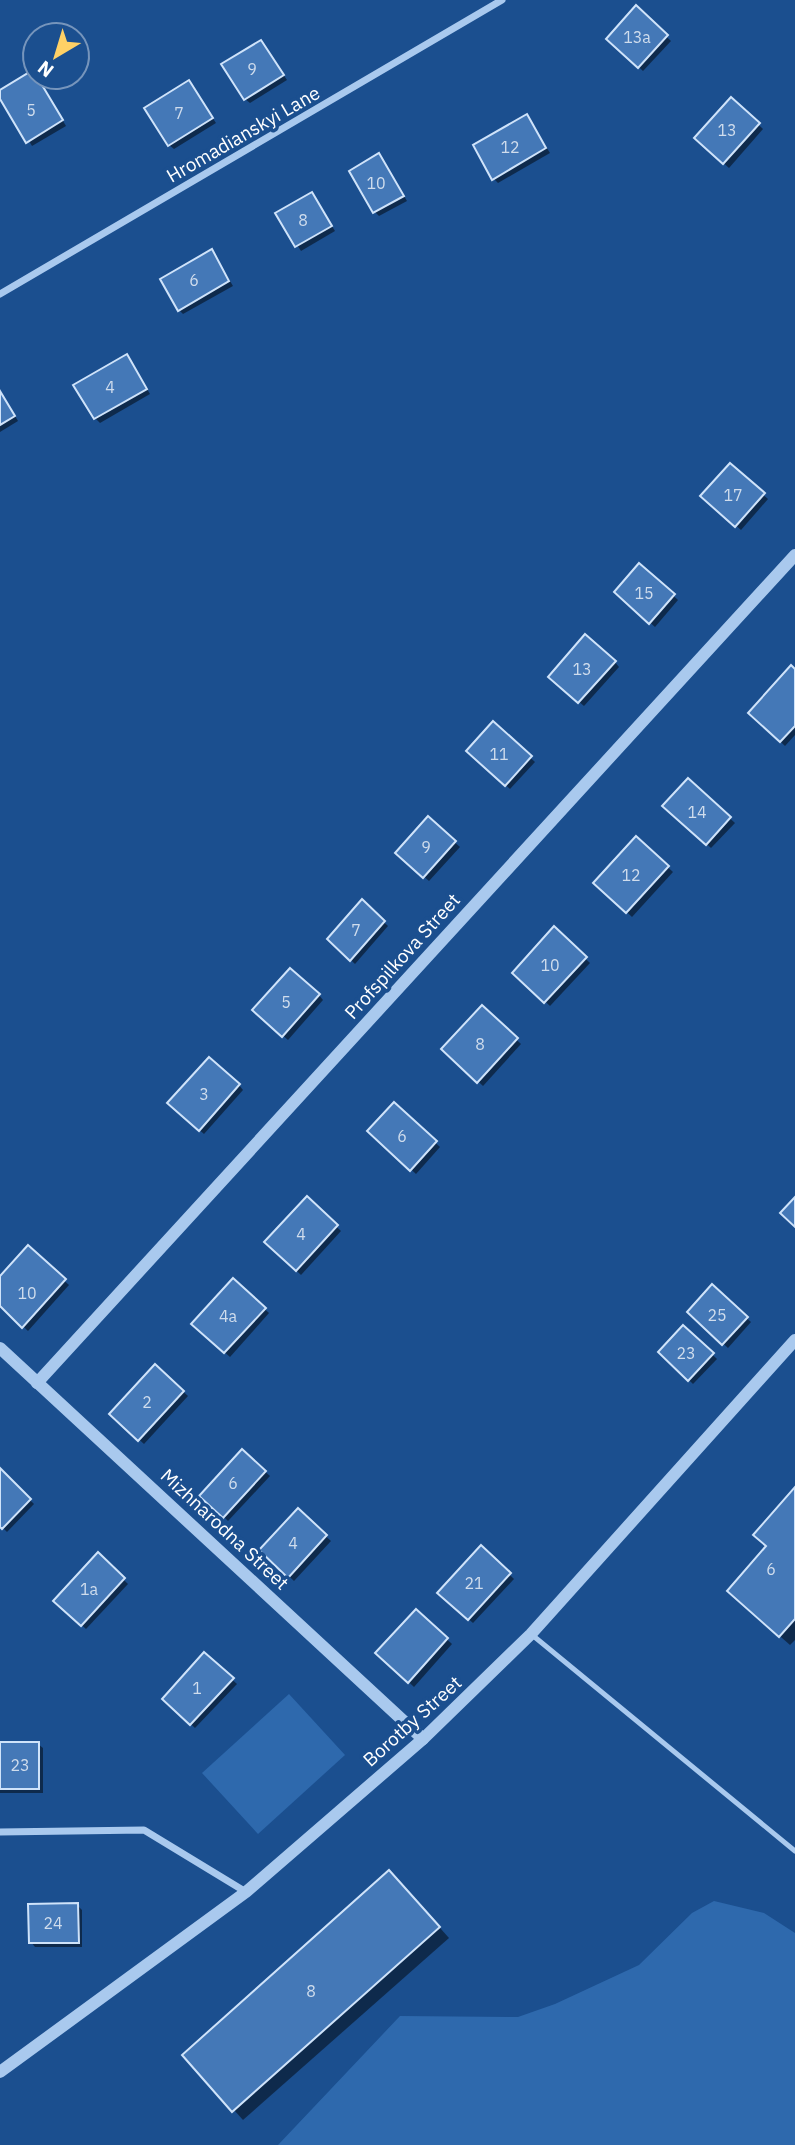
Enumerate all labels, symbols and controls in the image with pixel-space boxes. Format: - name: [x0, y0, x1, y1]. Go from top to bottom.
- north arrow: [21, 21, 91, 91]
- house number: 13а: [623, 27, 651, 47]
- text: N: [33, 56, 58, 83]
- house number: 9: [247, 59, 257, 79]
- street label: Hromadianskyi Lane: [162, 80, 324, 188]
- house number: 5: [26, 100, 36, 120]
- house number: 7: [174, 103, 184, 123]
- house number: 13: [717, 120, 737, 140]
- house number: 12: [500, 137, 520, 157]
- house number: 10: [366, 173, 386, 193]
- house number: 8: [298, 210, 308, 230]
- house number: 6: [189, 270, 199, 290]
- house number: 4: [105, 377, 115, 397]
- house number: 17: [723, 485, 743, 505]
- house number: 15: [634, 583, 654, 603]
- house number: 13: [572, 659, 592, 679]
- house number: 11: [489, 744, 509, 764]
- house number: 14: [687, 802, 707, 822]
- house number: 9: [421, 837, 431, 857]
- house number: 12: [621, 865, 641, 885]
- street label: Profspilkova Street: [339, 888, 465, 1024]
- house number: 7: [351, 920, 361, 940]
- house number: 10: [540, 955, 560, 975]
- house number: 5: [281, 992, 291, 1012]
- house number: 8: [475, 1034, 485, 1054]
- house number: 3: [199, 1084, 209, 1104]
- house number: 6: [397, 1126, 407, 1146]
- house number: 4: [296, 1224, 306, 1244]
- house number: 10: [17, 1283, 37, 1303]
- house number: 25: [707, 1305, 727, 1325]
- house number: 4а: [219, 1306, 238, 1326]
- house number: 23: [676, 1343, 696, 1363]
- house number: 2: [142, 1392, 152, 1412]
- street label: Mizhnarodna Street: [156, 1463, 294, 1595]
- house number: 6: [228, 1473, 238, 1493]
- house number: 4: [288, 1533, 298, 1553]
- house number: 6: [766, 1559, 776, 1579]
- house number: 21: [464, 1573, 484, 1593]
- house number: 1а: [80, 1579, 99, 1599]
- street label: Borotby Street: [358, 1671, 466, 1771]
- house number: 1: [192, 1678, 202, 1698]
- house number: 23: [10, 1755, 30, 1775]
- house number: 24: [43, 1913, 63, 1933]
- house number: 8: [306, 1981, 316, 2001]

